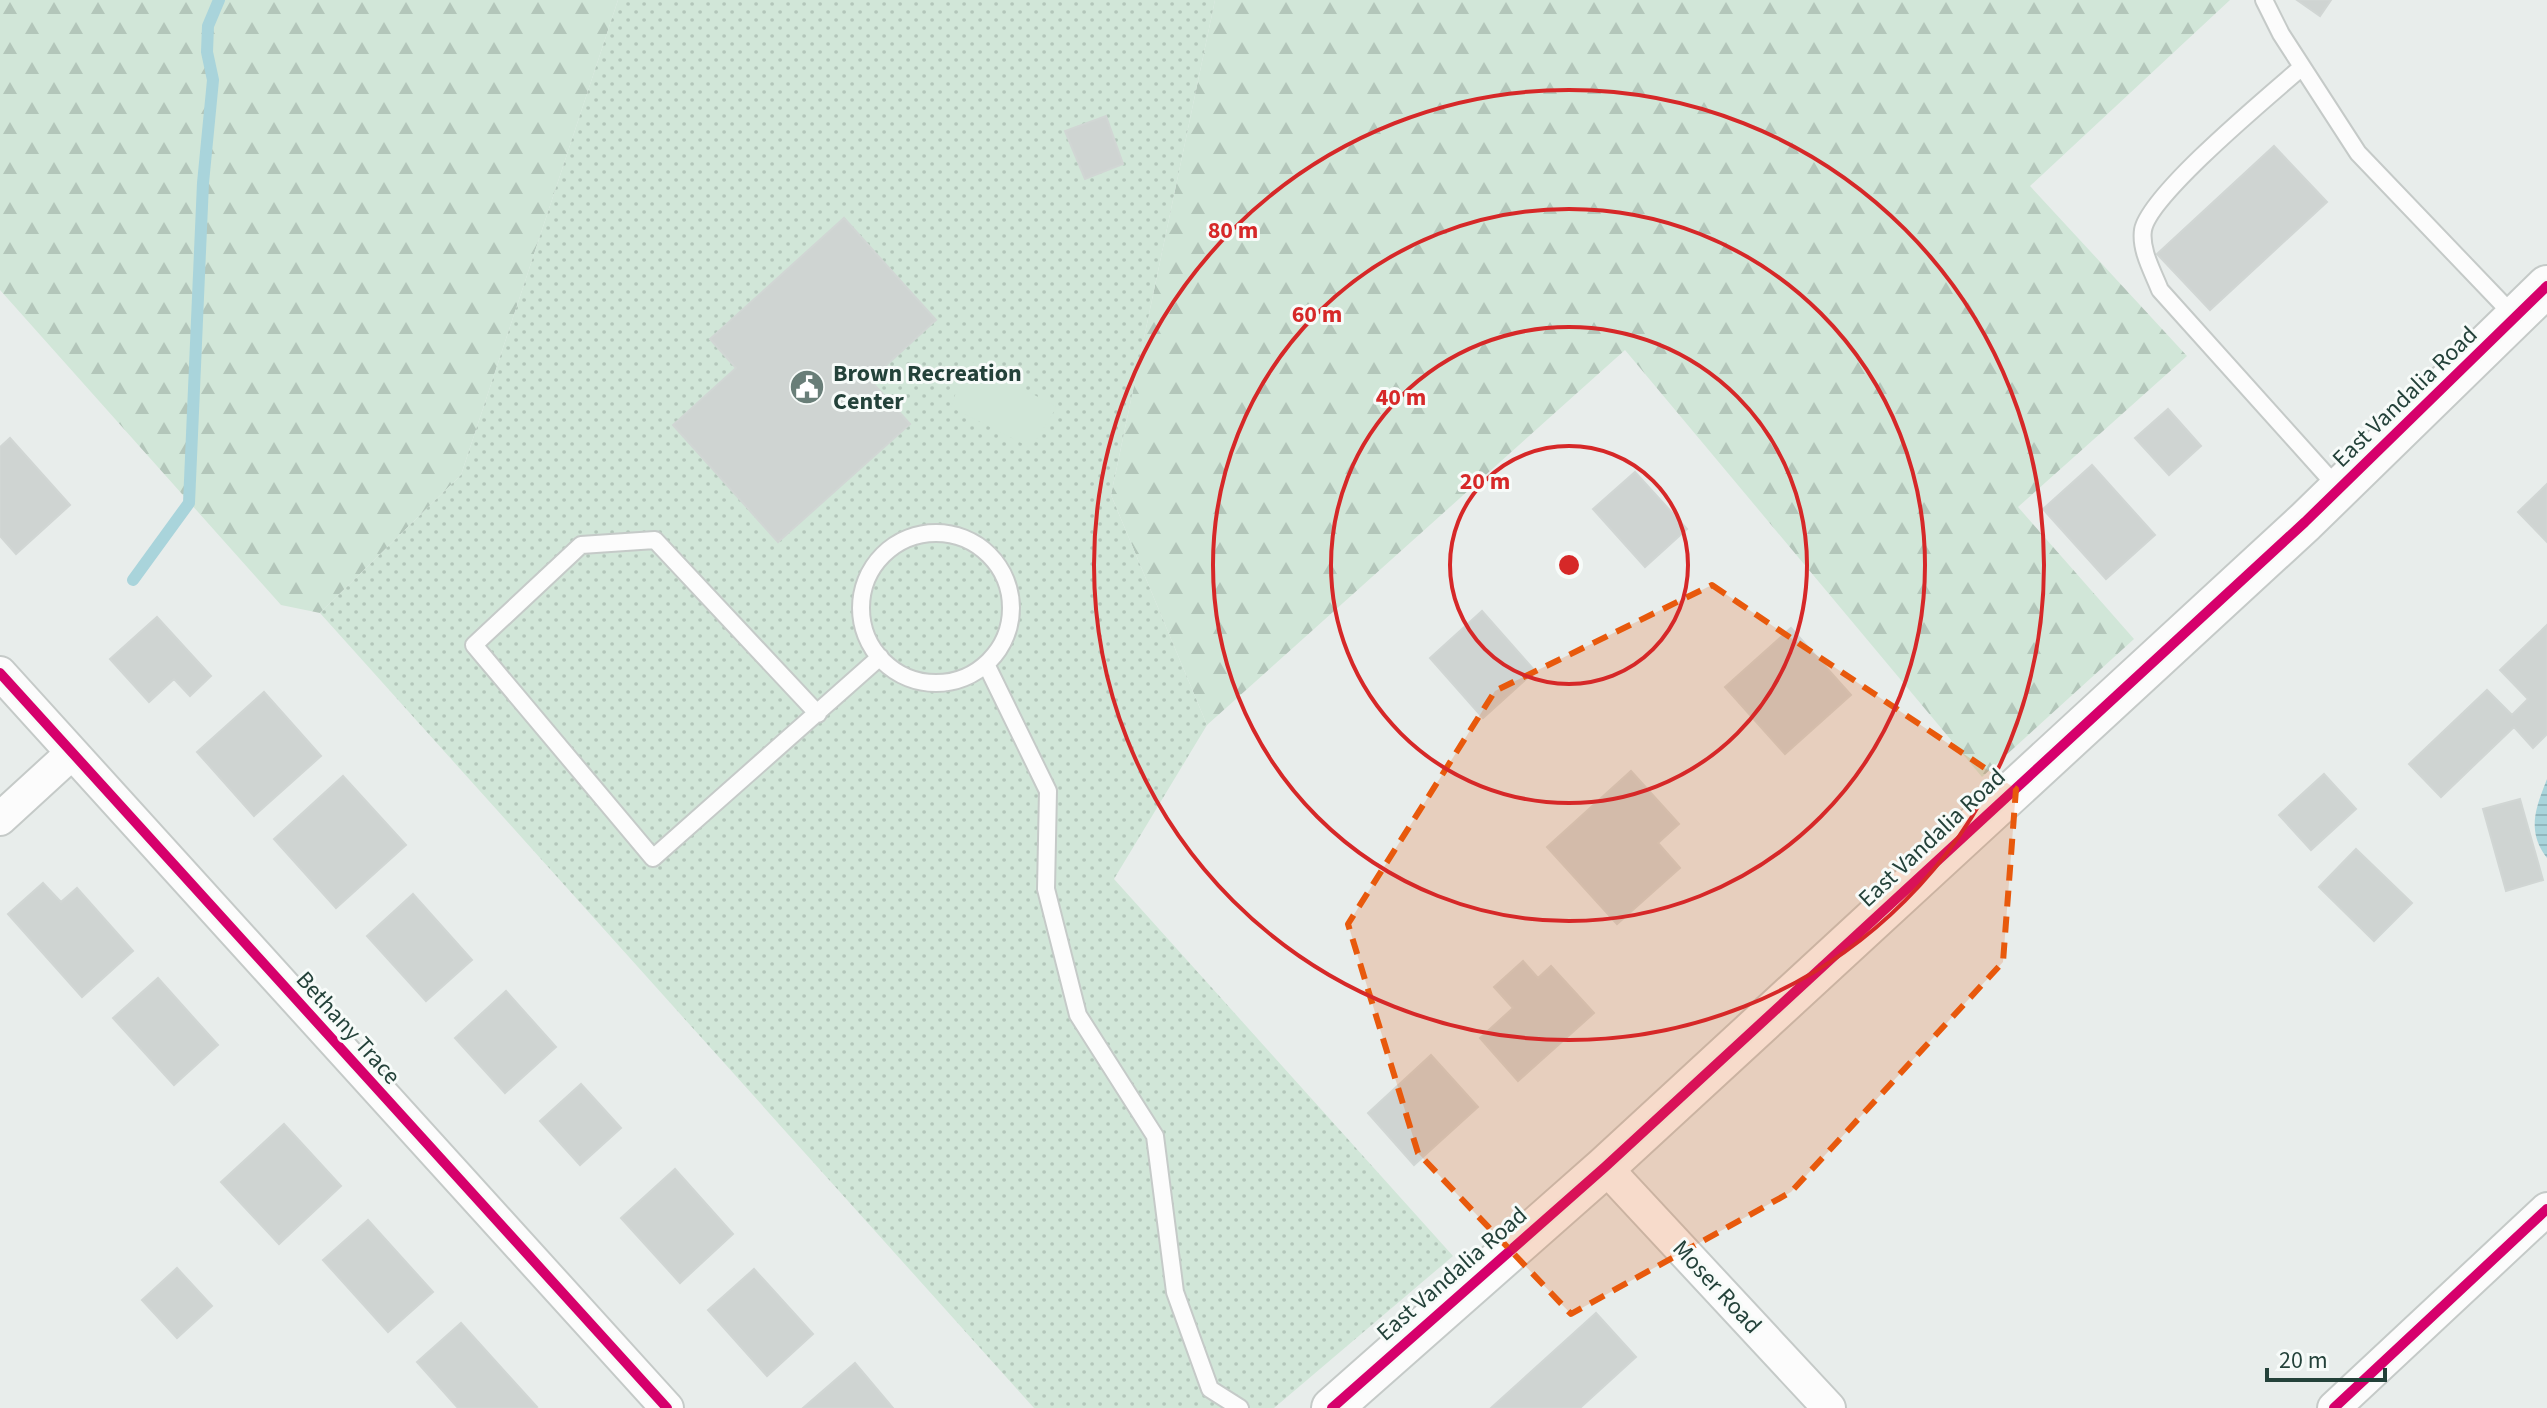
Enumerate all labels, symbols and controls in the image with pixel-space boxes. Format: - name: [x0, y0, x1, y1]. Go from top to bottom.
- text: 80 m: [1208, 213, 1258, 248]
- text: 60 m: [1292, 297, 1342, 332]
- street label: East Vandalia Road: [2324, 318, 2486, 476]
- place label: Brown Recreation Center: [833, 356, 1022, 419]
- public building icon: Brown Recreation Center: [788, 368, 826, 406]
- text: 40 m: [1376, 380, 1426, 415]
- text: 20 m: [1460, 464, 1510, 499]
- centre of rings: [1555, 551, 1583, 579]
- street label: East Vandalia Road: [1851, 760, 2013, 916]
- street label: Bethany Trace: [287, 963, 409, 1093]
- street label: East Vandalia Road: [1369, 1198, 1535, 1350]
- street label: Moser Road: [1664, 1232, 1770, 1342]
- scale bar: [2267, 1332, 2385, 1382]
- text: 20 m: [2279, 1343, 2328, 1378]

